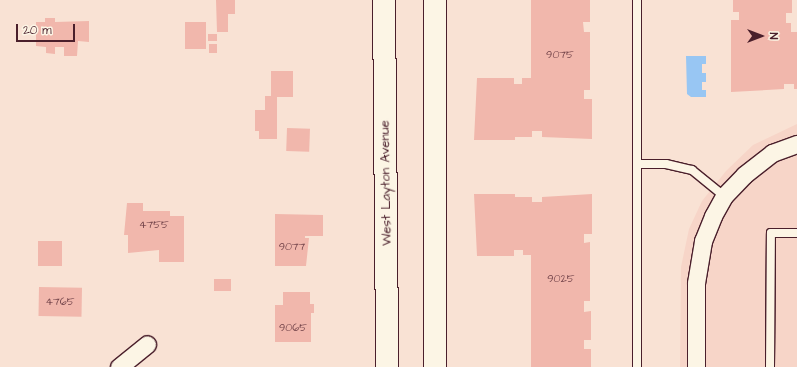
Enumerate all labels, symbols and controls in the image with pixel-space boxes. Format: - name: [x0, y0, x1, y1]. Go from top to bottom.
- scale bar: [18, 16, 77, 42]
- north arrow: [741, 16, 781, 56]
- text: 20 m: [23, 22, 52, 39]
- text: N: [766, 33, 781, 39]
- house number: 9075: [546, 48, 574, 62]
- street label: West Layton Avenue: [377, 120, 395, 246]
- house number: 4755: [139, 218, 169, 232]
- house number: 9077: [279, 240, 305, 254]
- house number: 9025: [547, 272, 575, 286]
- house number: 4765: [46, 295, 74, 309]
- house number: 9065: [279, 321, 307, 335]

